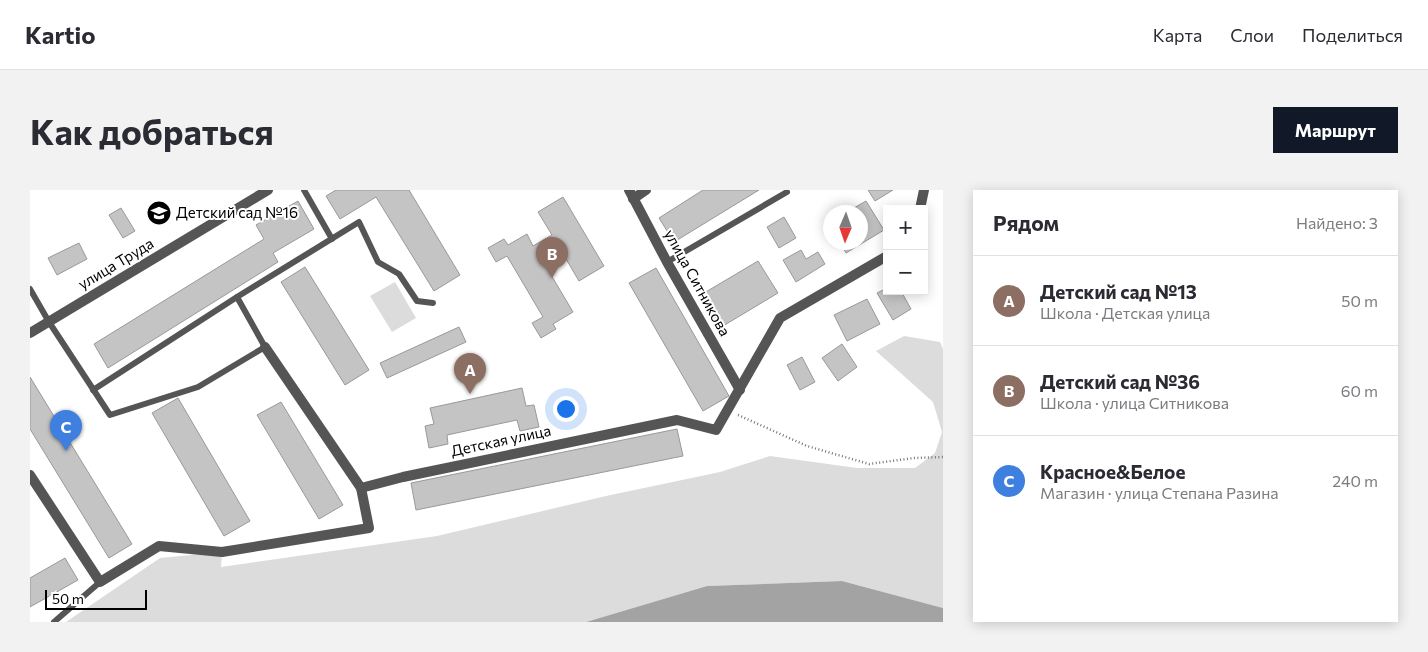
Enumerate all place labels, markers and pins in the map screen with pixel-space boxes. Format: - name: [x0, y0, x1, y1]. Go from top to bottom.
- school or university icon: Детский сад №16: [146, 200, 172, 226]
- place label: Детский сад №16: [176, 203, 298, 221]
- pin: B: [536, 237, 568, 278]
- pin: A: [454, 353, 486, 394]
- pin: C: [50, 410, 82, 451]

